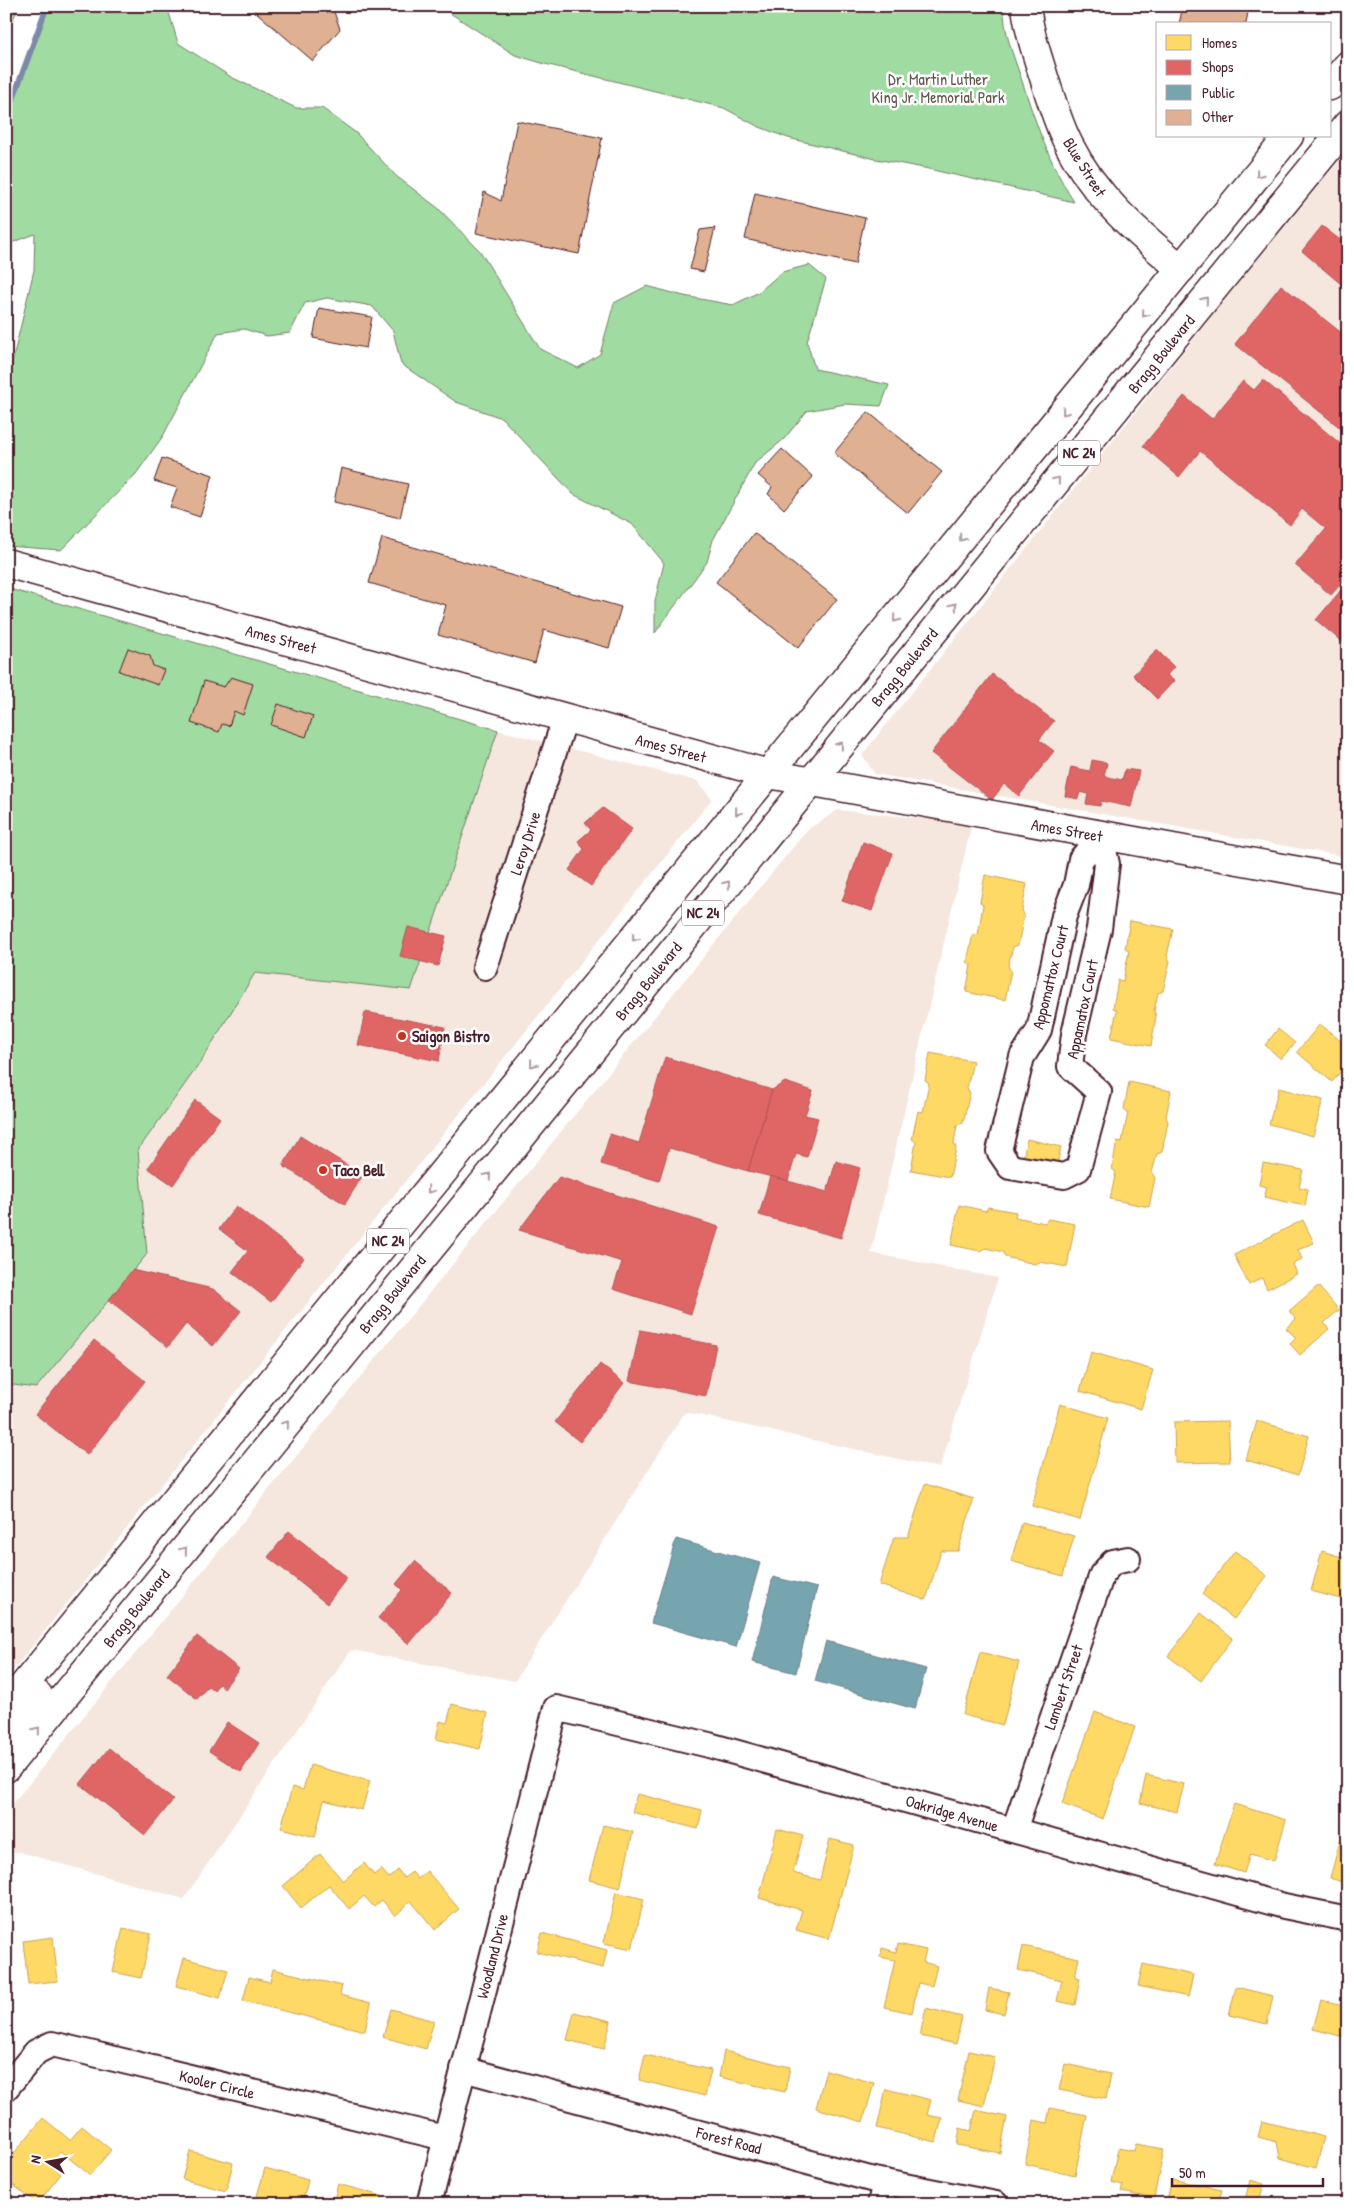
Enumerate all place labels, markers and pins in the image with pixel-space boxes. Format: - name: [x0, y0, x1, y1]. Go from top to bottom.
- place label: Saigon Bistro: [412, 1025, 490, 1048]
- marker: Saigon Bistro: [396, 1030, 408, 1042]
- place label: Taco Bell: [332, 1159, 386, 1181]
- marker: Taco Bell: [317, 1164, 329, 1176]

